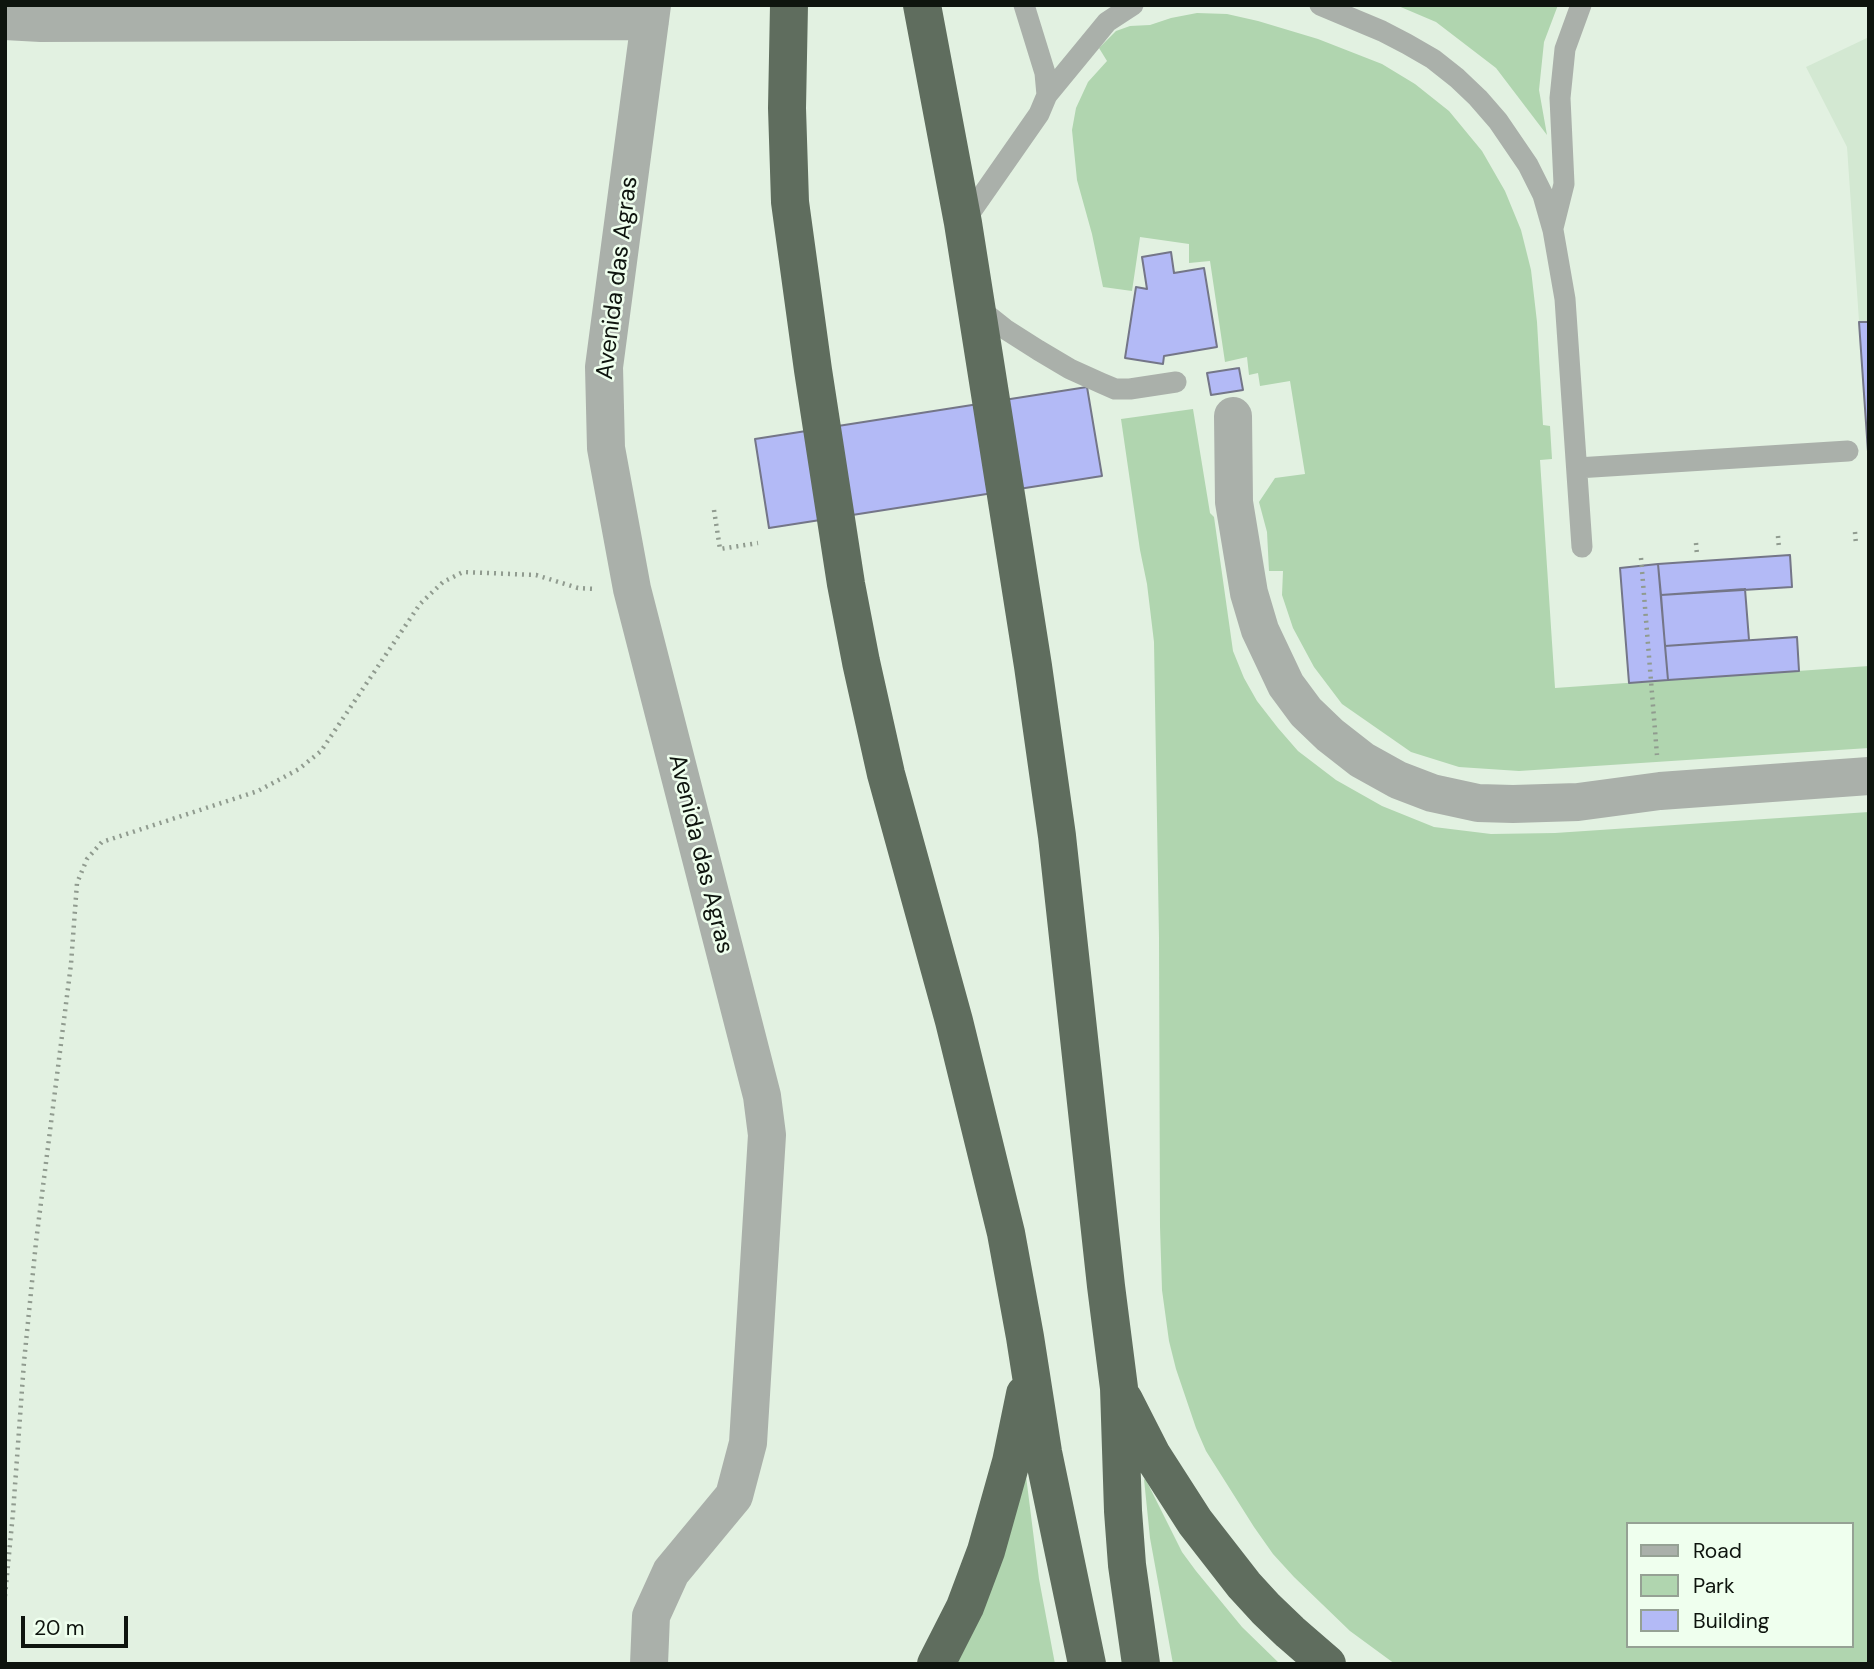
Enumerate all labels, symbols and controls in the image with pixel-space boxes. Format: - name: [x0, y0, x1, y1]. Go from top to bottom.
- street label: Avenida das Agras: [591, 175, 645, 381]
- street label: Avenida das Agras: [661, 751, 739, 957]
- legend: [1626, 1522, 1853, 1648]
- text: Road: [1693, 1537, 1742, 1565]
- text: Park: [1693, 1572, 1734, 1600]
- scale bar: [24, 1602, 131, 1646]
- text: Building: [1693, 1607, 1769, 1635]
- text: 20 m: [34, 1614, 85, 1642]

